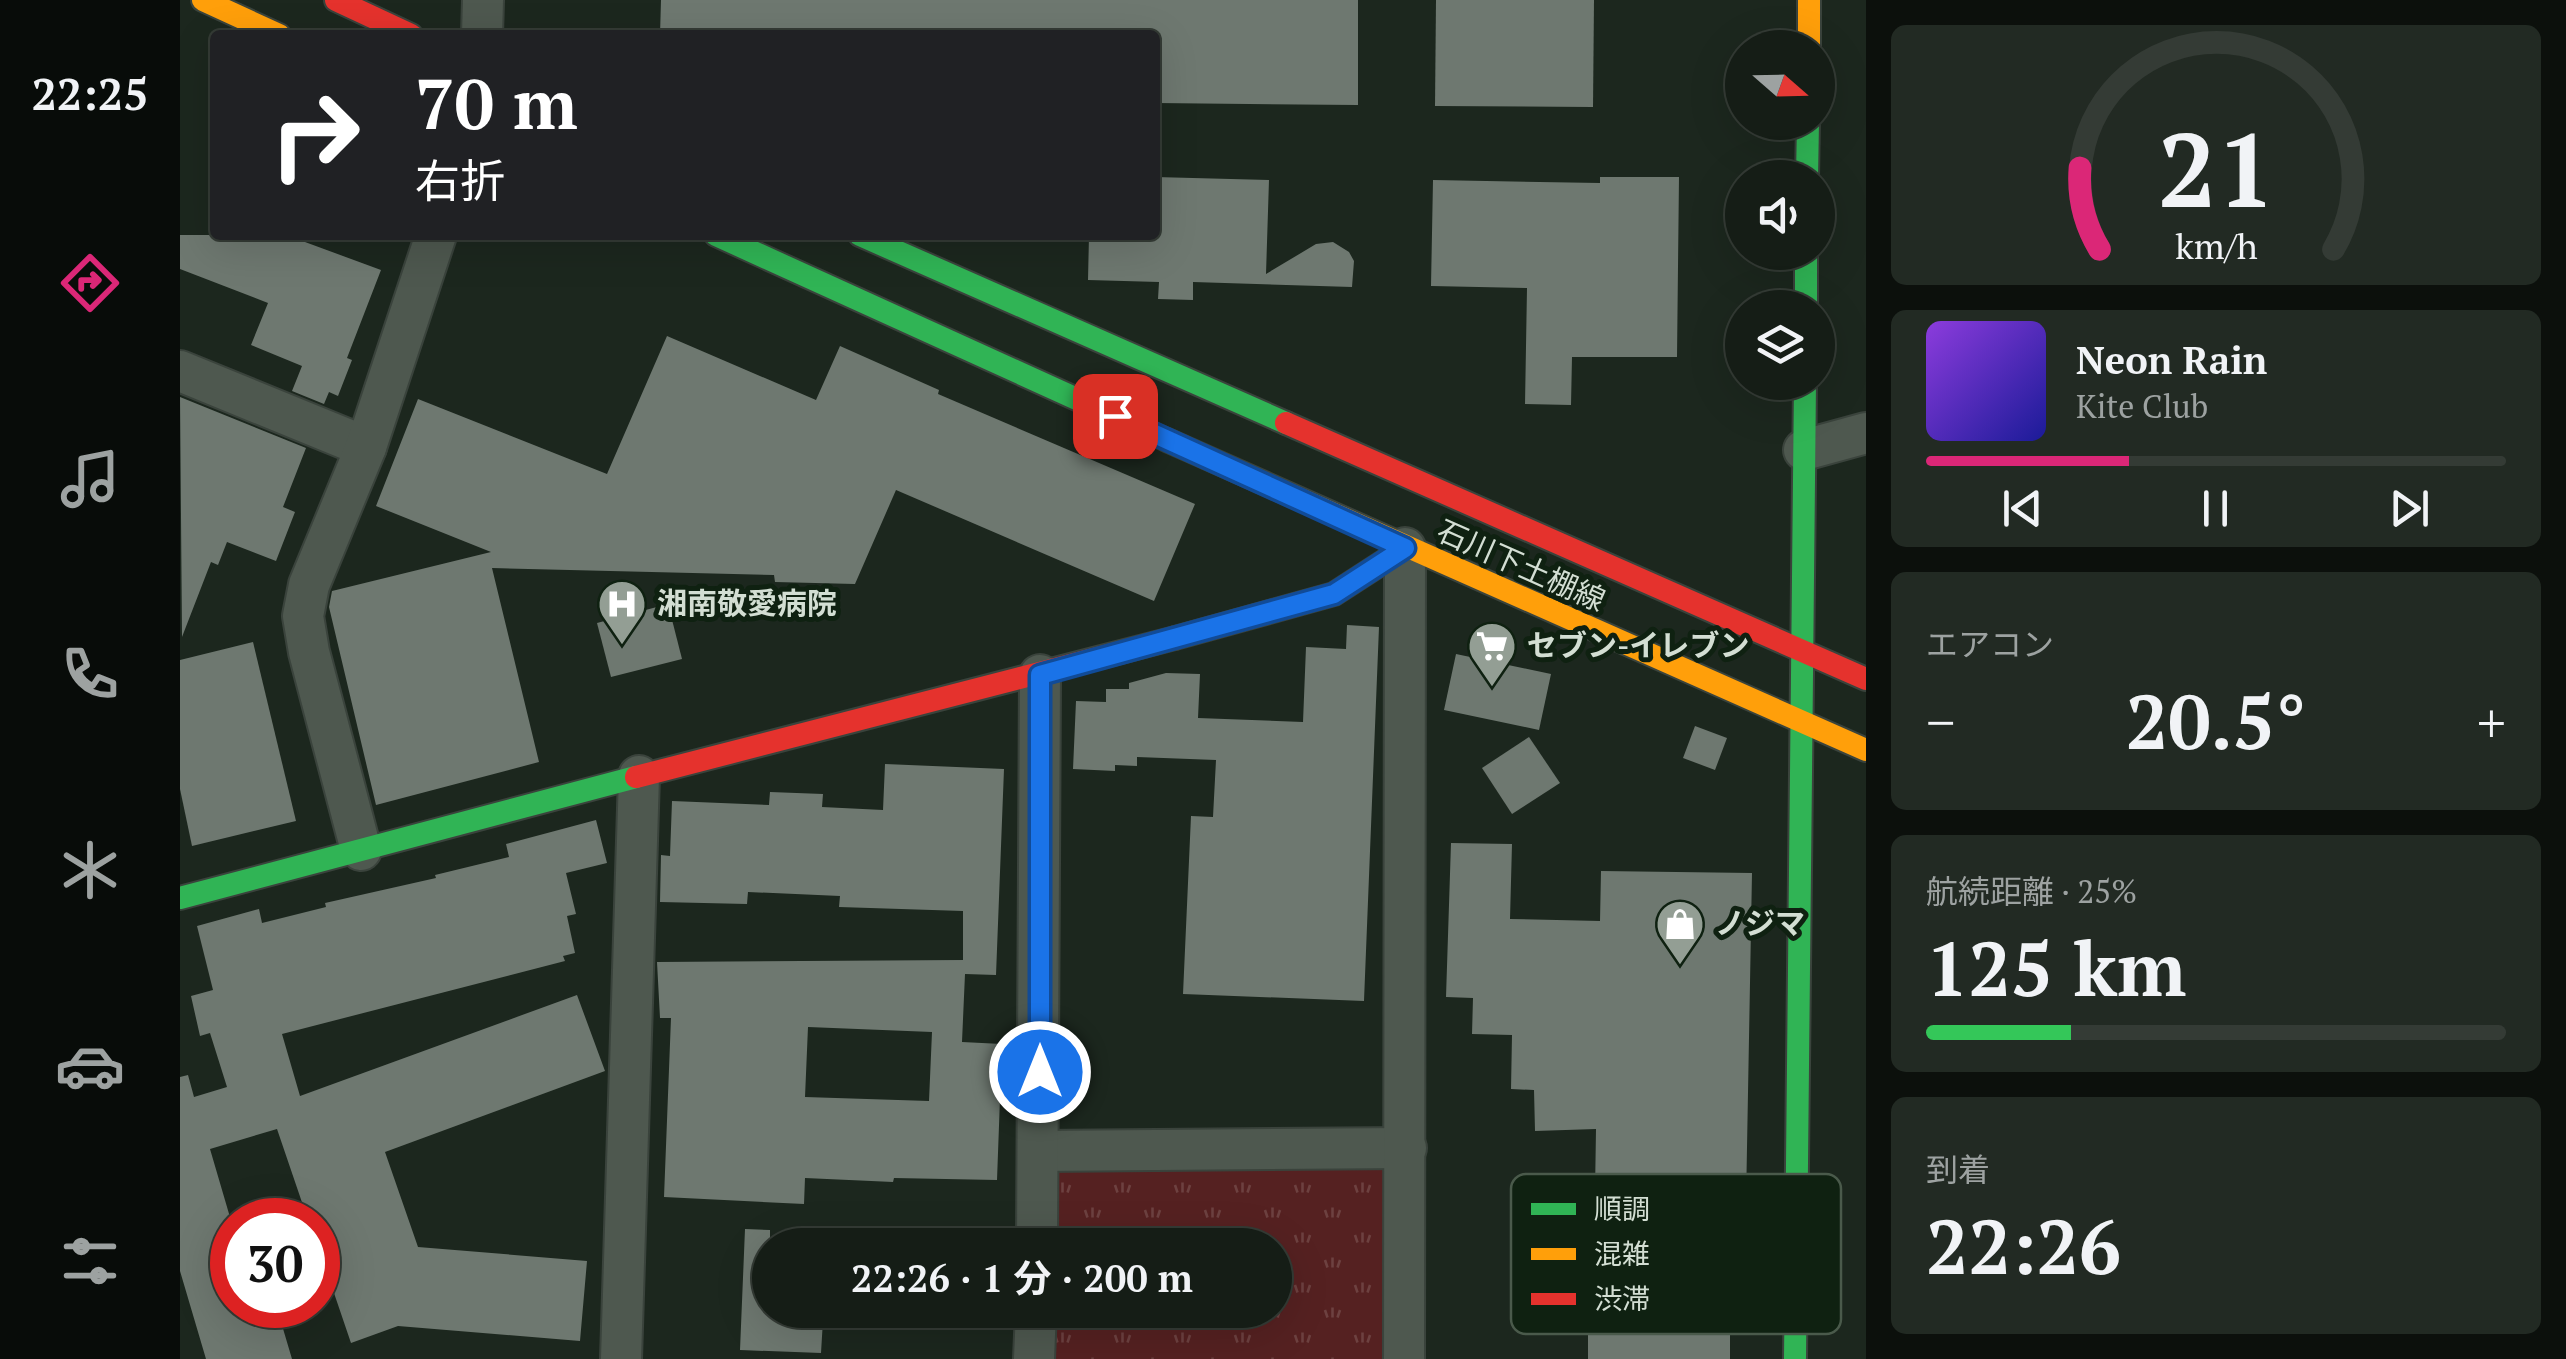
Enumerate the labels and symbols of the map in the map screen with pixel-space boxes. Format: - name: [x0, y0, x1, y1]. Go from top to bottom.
- north arrow: [1725, 30, 1835, 140]
- pin: [1073, 374, 1158, 459]
- street label: 石川下土棚線: [1431, 510, 1612, 620]
- hospital icon: 湘南敬愛病院: [596, 578, 648, 646]
- place label: 湘南敬愛病院: [657, 583, 837, 623]
- supermarket icon: セブン-イレブン: [1466, 620, 1518, 688]
- place label: セブン-イレブン: [1527, 625, 1749, 665]
- shop icon: ノジマ: [1654, 898, 1706, 966]
- place label: ノジマ: [1715, 903, 1805, 943]
- position arrow: [988, 1020, 1092, 1124]
- legend: [1511, 1174, 1841, 1334]
- text: 順調: [1594, 1190, 1650, 1227]
- speed limit sign: 30: [210, 1198, 340, 1328]
- text: 混雑: [1594, 1235, 1650, 1272]
- text: 渋滞: [1594, 1280, 1650, 1317]

